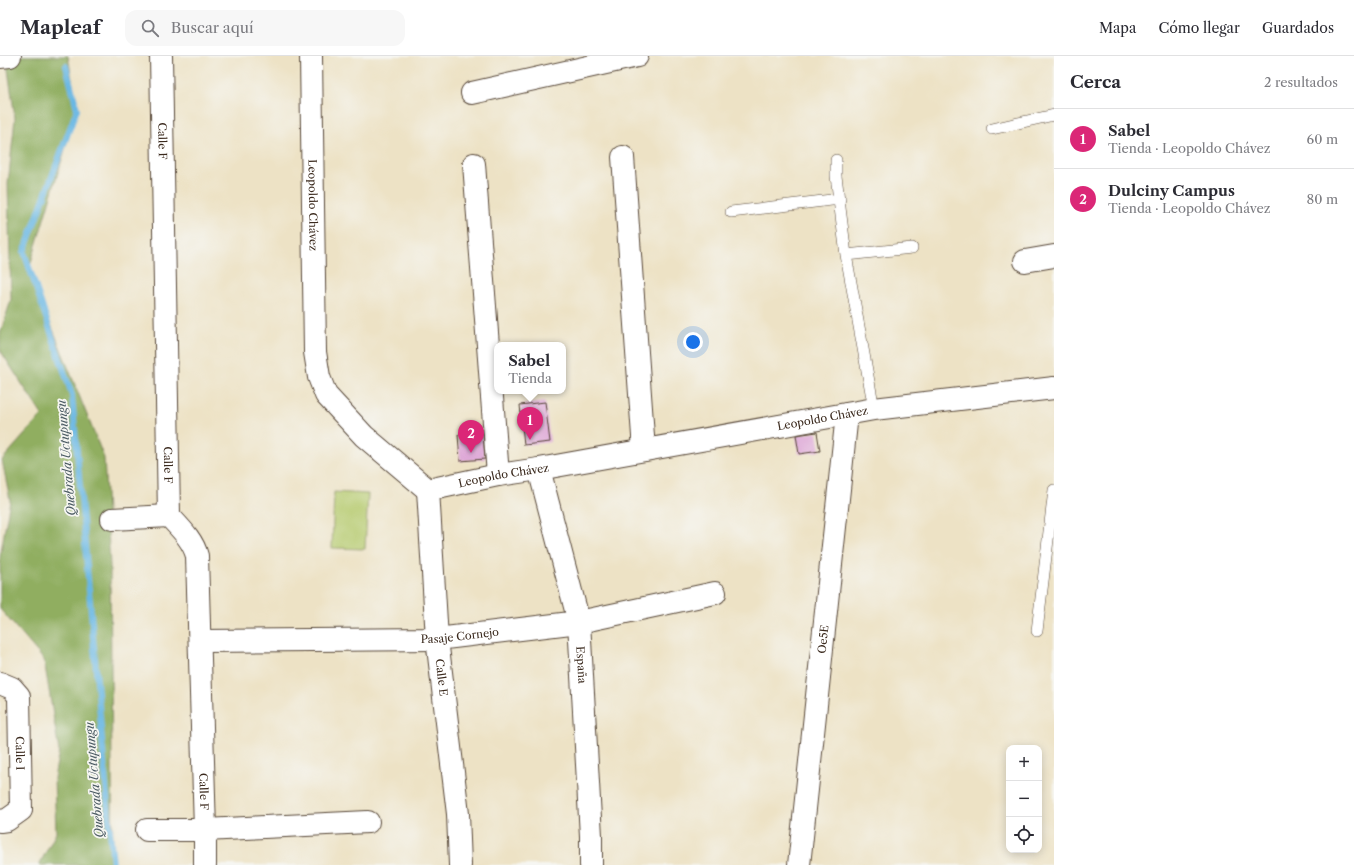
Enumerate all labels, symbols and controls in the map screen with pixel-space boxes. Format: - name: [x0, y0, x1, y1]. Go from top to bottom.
- search box: [125, 10, 405, 46]
- text: Mapleaf: [20, 16, 101, 39]
- icon: search: [139, 17, 161, 39]
- text: Buscar aquí: [171, 18, 254, 37]
- text: Mapa: [1099, 19, 1136, 37]
- text: Cómo llegar: [1158, 19, 1240, 37]
- text: Guardados: [1262, 19, 1334, 37]
- text: Cerca: [1070, 72, 1121, 92]
- text: 2 resultados: [1264, 74, 1338, 90]
- text: Sabel: [1108, 121, 1150, 140]
- street label: Calle F: [155, 122, 170, 160]
- text: 1: [1080, 131, 1086, 147]
- text: 60 m: [1307, 131, 1338, 147]
- text: Tienda · Leopoldo Chávez: [1108, 140, 1270, 156]
- street label: Leopoldo Chávez: [305, 159, 321, 251]
- text: Dulciny Campus: [1108, 181, 1235, 200]
- text: 2: [1079, 191, 1087, 207]
- text: 80 m: [1306, 191, 1338, 207]
- text: Tienda · Leopoldo Chávez: [1108, 200, 1270, 216]
- your location: [683, 332, 703, 352]
- popup: [494, 342, 566, 394]
- text: Sabel: [508, 351, 550, 370]
- text: Tienda: [508, 370, 552, 386]
- water label: Quebrada Uctupungu: [53, 398, 79, 517]
- street label: Leopoldo Chávez: [776, 403, 869, 433]
- pin: 1: [517, 407, 543, 440]
- pin: 2: [458, 420, 484, 453]
- street label: Calle F: [161, 446, 175, 484]
- street label: Leopoldo Chávez: [457, 460, 550, 490]
- street label: Oe5E: [815, 624, 832, 654]
- street label: Pasaje Cornejo: [421, 625, 500, 646]
- street label: España: [573, 646, 589, 684]
- street label: Calle E: [432, 658, 451, 697]
- water label: Quebrada Uctupungu: [81, 720, 107, 839]
- street label: Calle I: [13, 736, 27, 771]
- map controls: [1006, 745, 1042, 853]
- button: +: [1006, 745, 1042, 781]
- street label: Calle F: [196, 773, 211, 810]
- button: −: [1006, 781, 1042, 817]
- button: locate: [1006, 817, 1042, 853]

